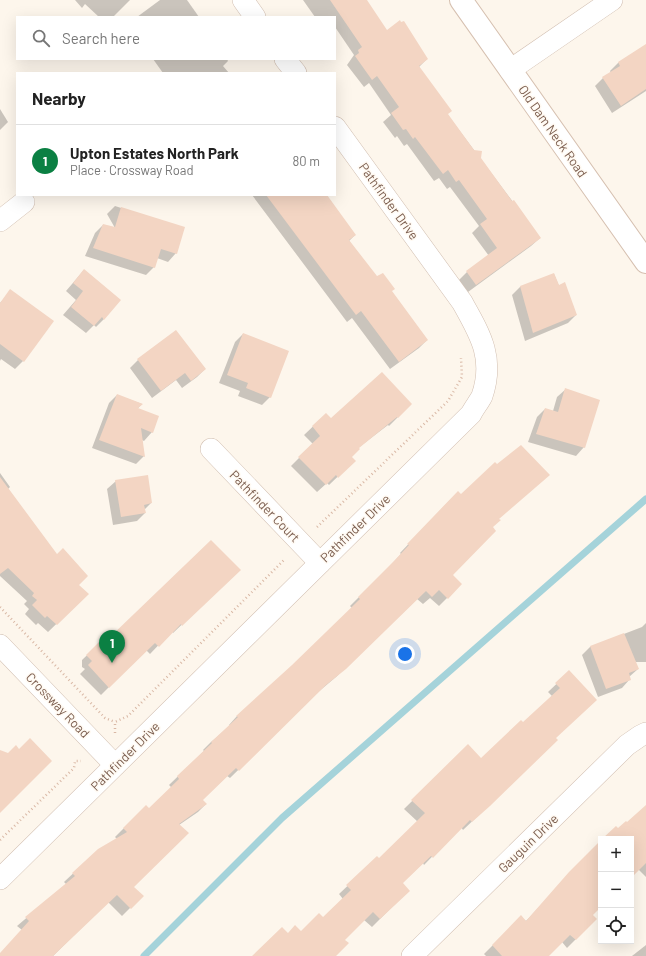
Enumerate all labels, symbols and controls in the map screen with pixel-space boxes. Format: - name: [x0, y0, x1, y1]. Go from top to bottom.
- search box: [16, 16, 336, 60]
- icon: search: [30, 27, 52, 49]
- text: Search here: [62, 29, 140, 47]
- street label: Old Dam Neck Road: [515, 82, 591, 180]
- text: Nearby: [32, 88, 86, 108]
- text: Upton Estates North Park: [70, 144, 239, 162]
- text: 1: [43, 153, 47, 169]
- text: 80 m: [293, 153, 320, 169]
- street label: Pathfinder Drive: [356, 159, 422, 243]
- text: Place · Crossway Road: [70, 162, 194, 178]
- street label: Pathfinder Court: [227, 467, 303, 545]
- street label: Pathfinder Drive: [317, 491, 393, 565]
- pin: 1: [99, 630, 125, 663]
- your location: [395, 644, 415, 664]
- street label: Crossway Road: [23, 669, 93, 741]
- street label: Pathfinder Drive: [87, 718, 163, 794]
- street label: Gauguin Drive: [495, 810, 561, 876]
- map controls: [598, 836, 634, 944]
- button: +: [598, 836, 634, 872]
- button: −: [598, 872, 634, 908]
- button: locate: [598, 908, 634, 944]

